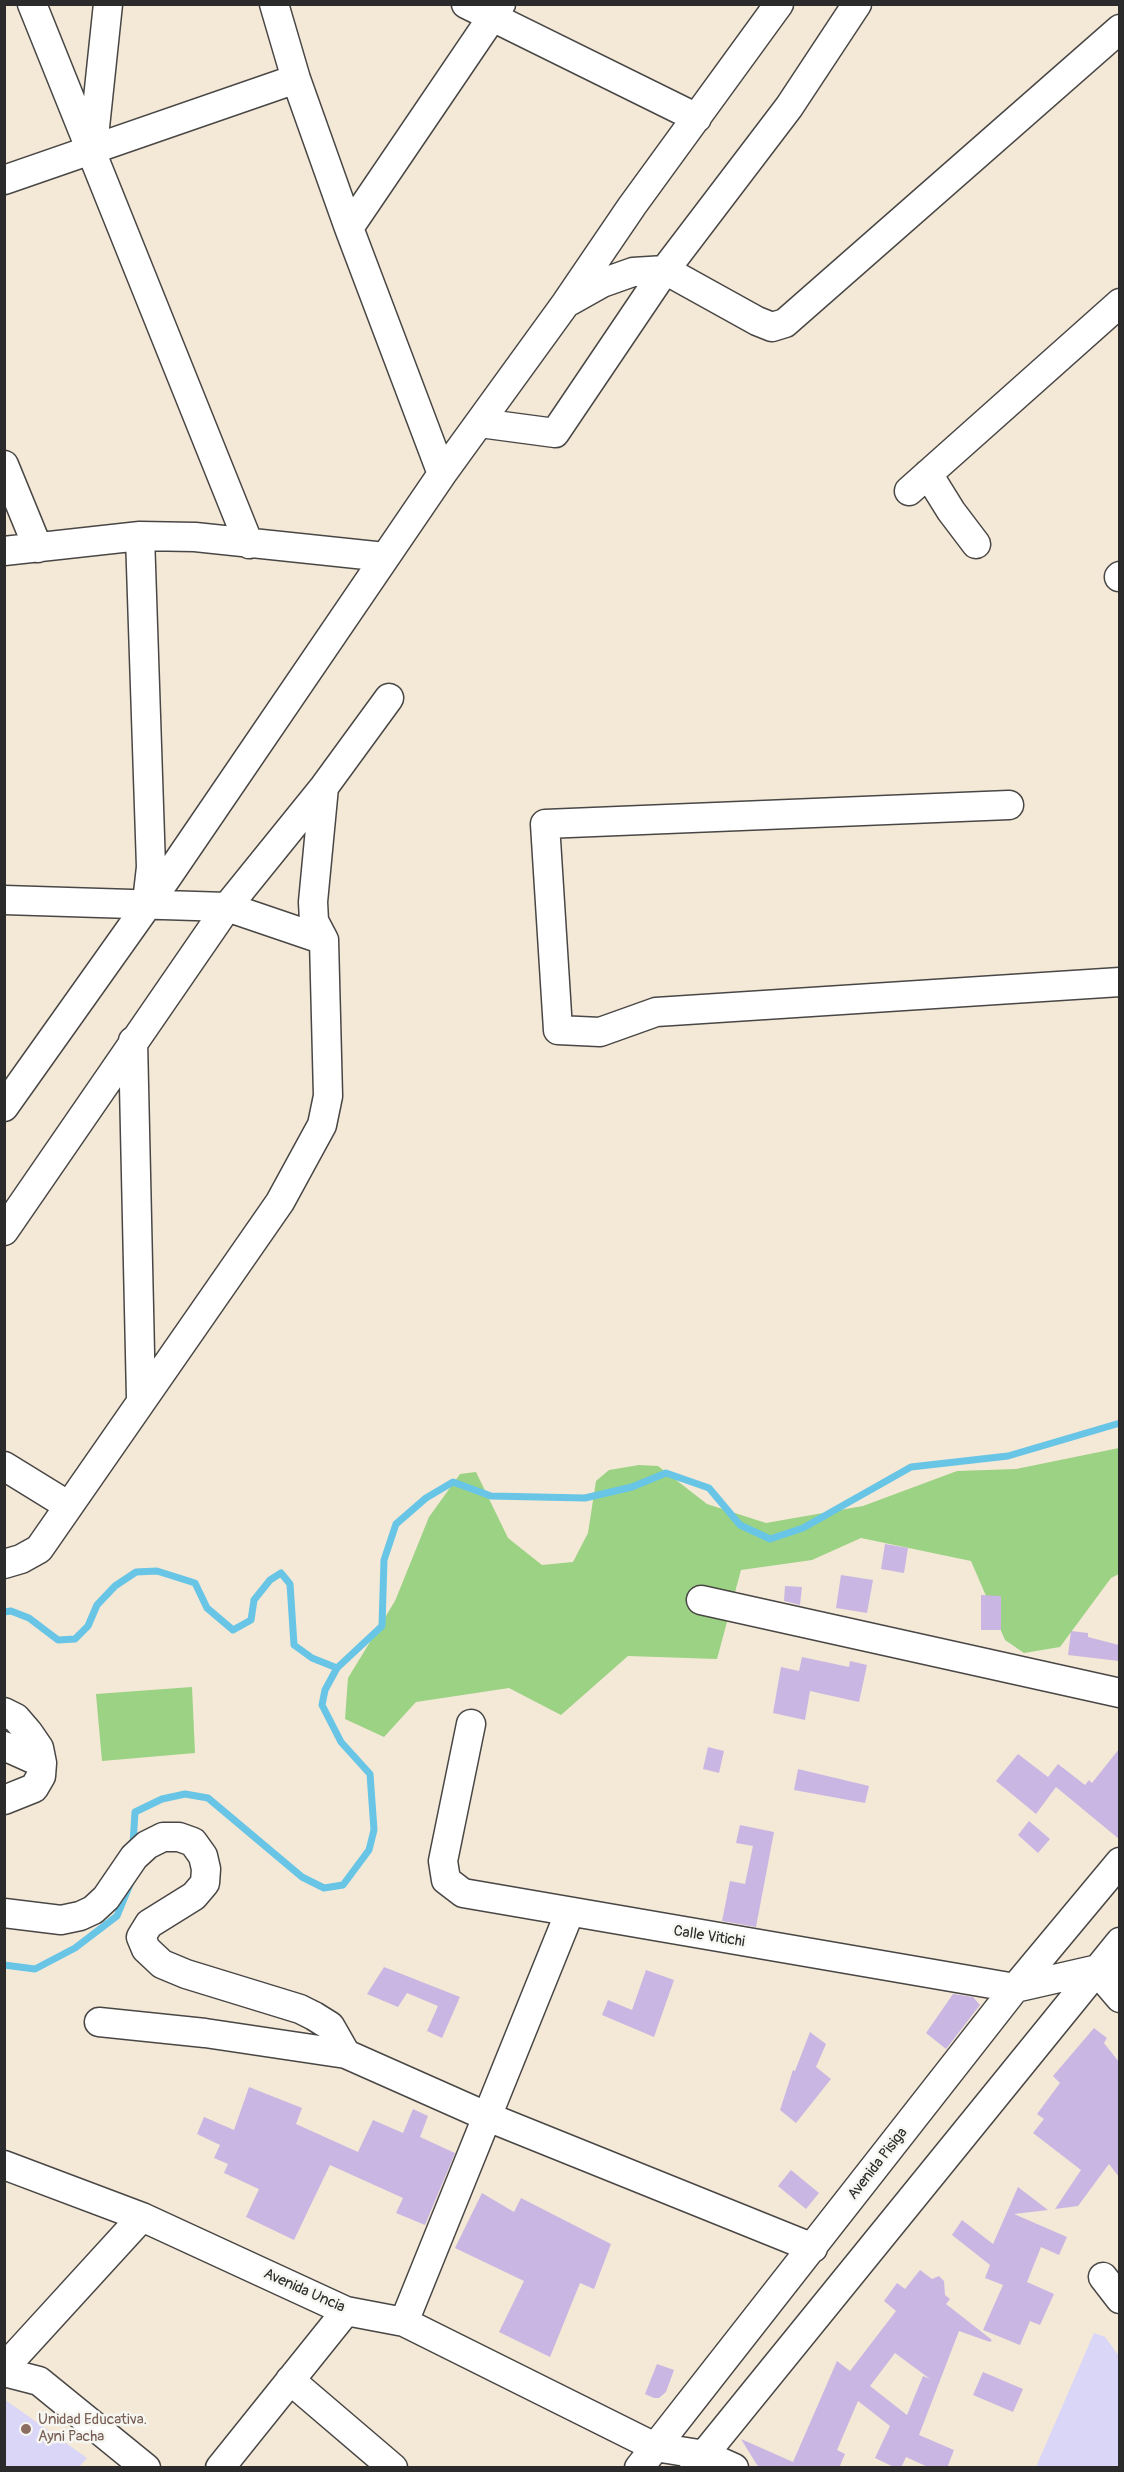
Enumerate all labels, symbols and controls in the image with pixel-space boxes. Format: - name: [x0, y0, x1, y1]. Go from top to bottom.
- street label: Calle Vitichi: [672, 1922, 746, 1952]
- street label: Avenida Pisiga: [844, 2124, 912, 2204]
- street label: Avenida Uncia: [261, 2265, 347, 2317]
- place label: Unidad Educativa. Ayni Pacha: [38, 2411, 147, 2446]
- marker: Unidad Educativa. Ayni Pacha: [19, 2422, 33, 2436]

